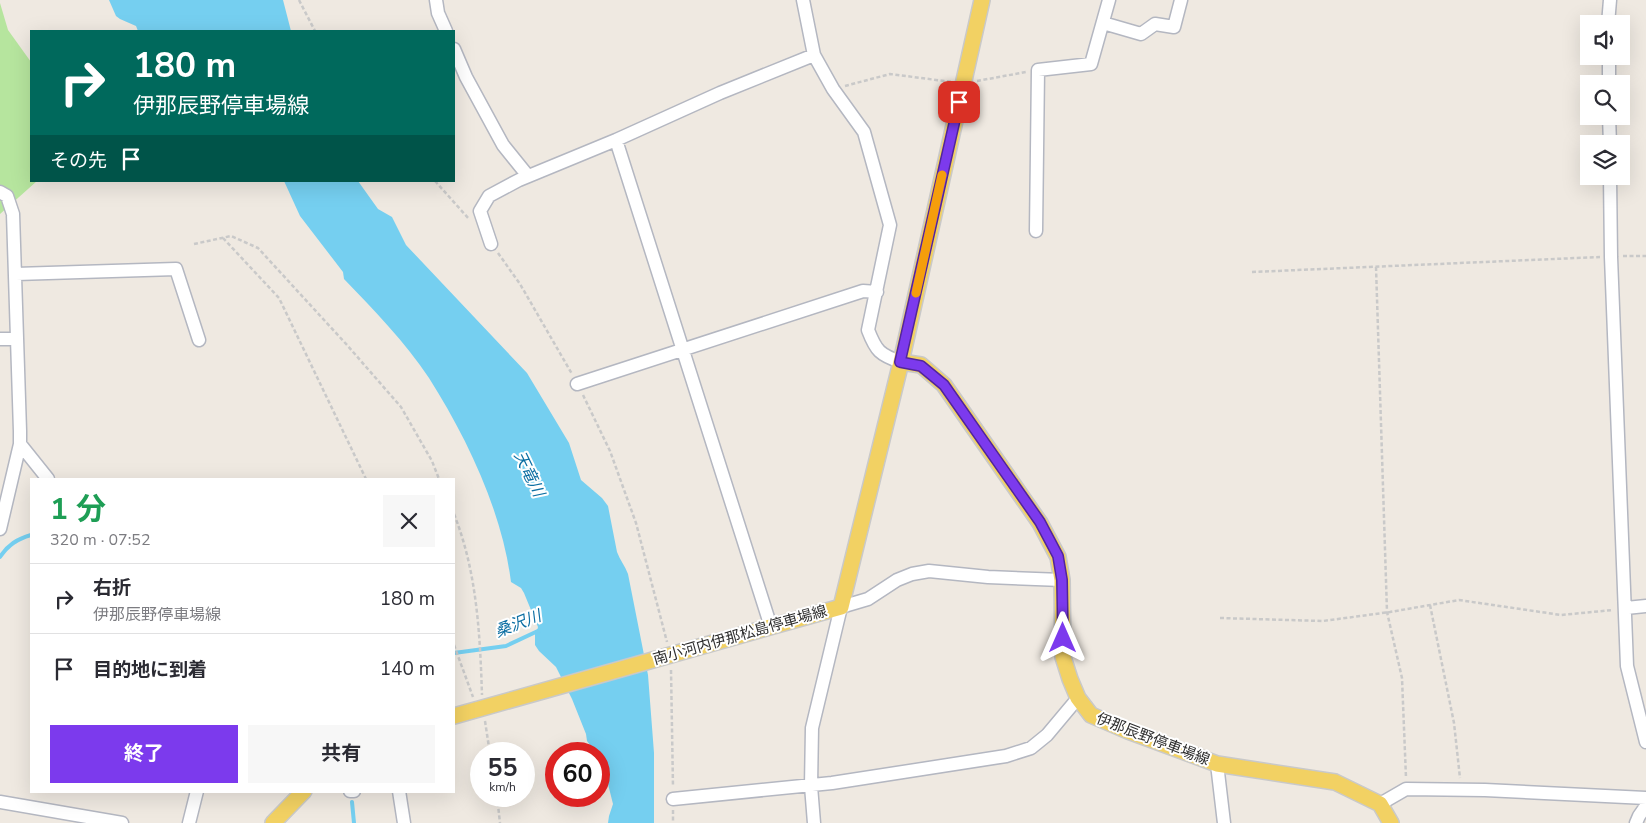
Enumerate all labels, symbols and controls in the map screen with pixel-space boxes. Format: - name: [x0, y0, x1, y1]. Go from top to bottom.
- map controls: [1580, 15, 1630, 185]
- button: sound: [1580, 15, 1630, 65]
- text: 180 m: [133, 42, 236, 89]
- icon: right: [50, 50, 115, 115]
- button: search: [1580, 75, 1630, 125]
- pin: [938, 81, 980, 123]
- icon: arrive: [945, 88, 973, 116]
- text: 伊那辰野停車場線: [133, 91, 309, 121]
- button: layers: [1580, 135, 1630, 185]
- icon: arrive: [117, 145, 145, 173]
- text: その先: [50, 148, 107, 174]
- water label: 天竜川: [509, 448, 550, 502]
- text: 1 分: [50, 489, 106, 530]
- button: close: [383, 495, 435, 547]
- text: 320 m · 07:52: [50, 529, 151, 551]
- text: 右折: [93, 575, 131, 601]
- icon: right: [50, 585, 78, 613]
- text: 180 m: [380, 586, 435, 612]
- street label: 南小河内伊那松島停車場線: [651, 601, 829, 669]
- text: 伊那辰野停車場線: [93, 604, 221, 626]
- water label: 桑沢川: [492, 604, 546, 643]
- position arrow: [1036, 611, 1088, 663]
- icon: arrive: [50, 655, 78, 683]
- text: 140 m: [380, 656, 435, 682]
- text: 目的地に到着: [93, 657, 207, 683]
- street label: 伊那辰野停車場線: [1093, 708, 1213, 770]
- button: 終了: [50, 725, 238, 783]
- button: 共有: [248, 725, 435, 783]
- speed limit sign: 60: [545, 742, 610, 807]
- text: 55: [487, 751, 518, 785]
- text: km/h: [489, 779, 516, 795]

